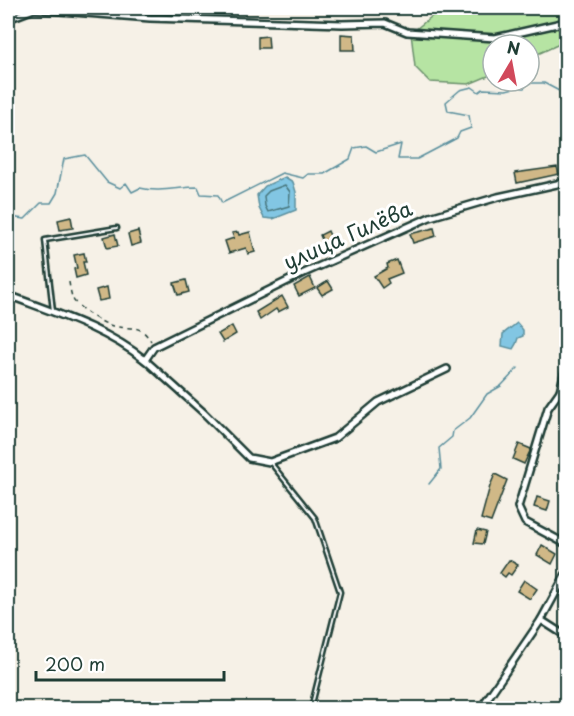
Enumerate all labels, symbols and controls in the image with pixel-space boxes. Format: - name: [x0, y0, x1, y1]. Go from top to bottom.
- north arrow: [481, 33, 541, 93]
- text: N: [505, 34, 522, 60]
- street label: улица Гилёва: [278, 191, 417, 277]
- scale bar: [36, 644, 224, 682]
- text: 200 m: [45, 650, 105, 677]

